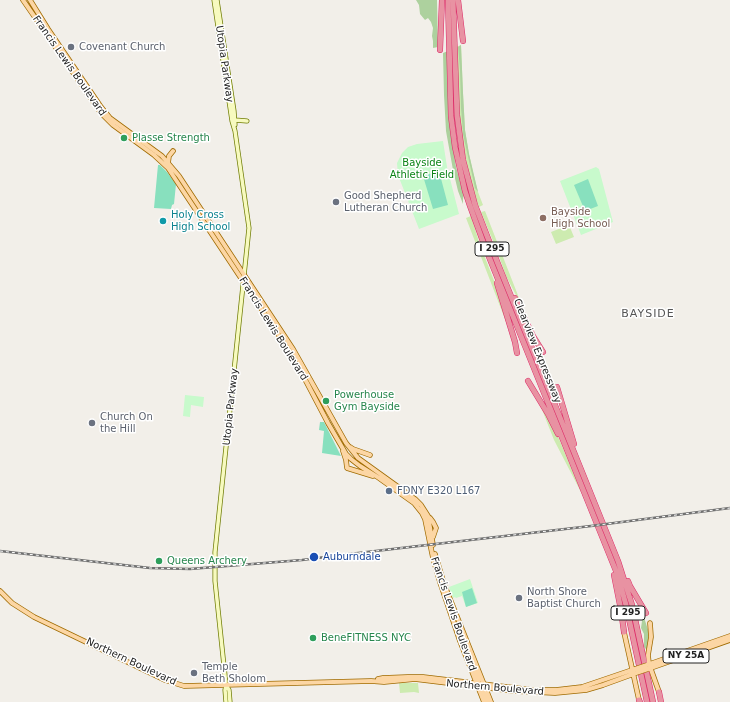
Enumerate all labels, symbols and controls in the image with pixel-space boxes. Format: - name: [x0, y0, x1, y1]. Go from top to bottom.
- street label: Francis Lewis Boulevard: [30, 14, 108, 118]
- street label: Utopia Parkway: [213, 25, 235, 103]
- place label: Covenant Church: [79, 41, 165, 53]
- marker: Covenant Church: [66, 42, 76, 52]
- place label: Plasse Strength: [132, 132, 210, 144]
- marker: Plasse Strength: [119, 133, 129, 143]
- park label: Bayside Athletic Field: [390, 157, 454, 180]
- place label: Good Shepherd Lutheran Church: [344, 190, 427, 214]
- marker: Good Shepherd Lutheran Church: [331, 197, 341, 207]
- place label: Bayside High School: [551, 206, 610, 230]
- place label: Holy Cross High School: [171, 209, 230, 232]
- marker: Bayside High School: [538, 213, 548, 223]
- marker: Holy Cross High School: [158, 216, 168, 226]
- road number: I 295: [475, 242, 509, 256]
- street label: Francis Lewis Boulevard: [236, 275, 310, 383]
- street label: Clearview Expressway: [511, 297, 563, 405]
- district label: BAYSIDE: [621, 307, 675, 321]
- street label: Utopia Parkway: [221, 368, 241, 446]
- place label: Powerhouse Gym Bayside: [334, 389, 400, 412]
- marker: Powerhouse Gym Bayside: [321, 396, 331, 406]
- place label: Church On the Hill: [100, 411, 153, 434]
- marker: Church On the Hill: [87, 418, 97, 428]
- place label: FDNY E320 L167: [397, 485, 480, 497]
- marker: FDNY E320 L167: [384, 486, 394, 496]
- marker: Auburndale: [308, 551, 320, 563]
- place label: Auburndale: [323, 551, 381, 563]
- place label: Queens Archery: [167, 555, 247, 567]
- street label: Francis Lewis Boulevard: [428, 555, 478, 673]
- marker: Queens Archery: [154, 556, 164, 566]
- place label: North Shore Baptist Church: [527, 586, 601, 610]
- marker: North Shore Baptist Church: [514, 593, 524, 603]
- road number: I 295: [611, 606, 645, 620]
- place label: BeneFITNESS NYC: [321, 632, 411, 644]
- marker: BeneFITNESS NYC: [308, 633, 318, 643]
- street label: Northern Boulevard: [84, 636, 178, 688]
- road number: NY 25A: [663, 649, 709, 663]
- place label: Temple Beth Sholom: [202, 661, 266, 684]
- marker: Temple Beth Sholom: [189, 668, 199, 678]
- street label: Northern Boulevard: [446, 678, 544, 698]

